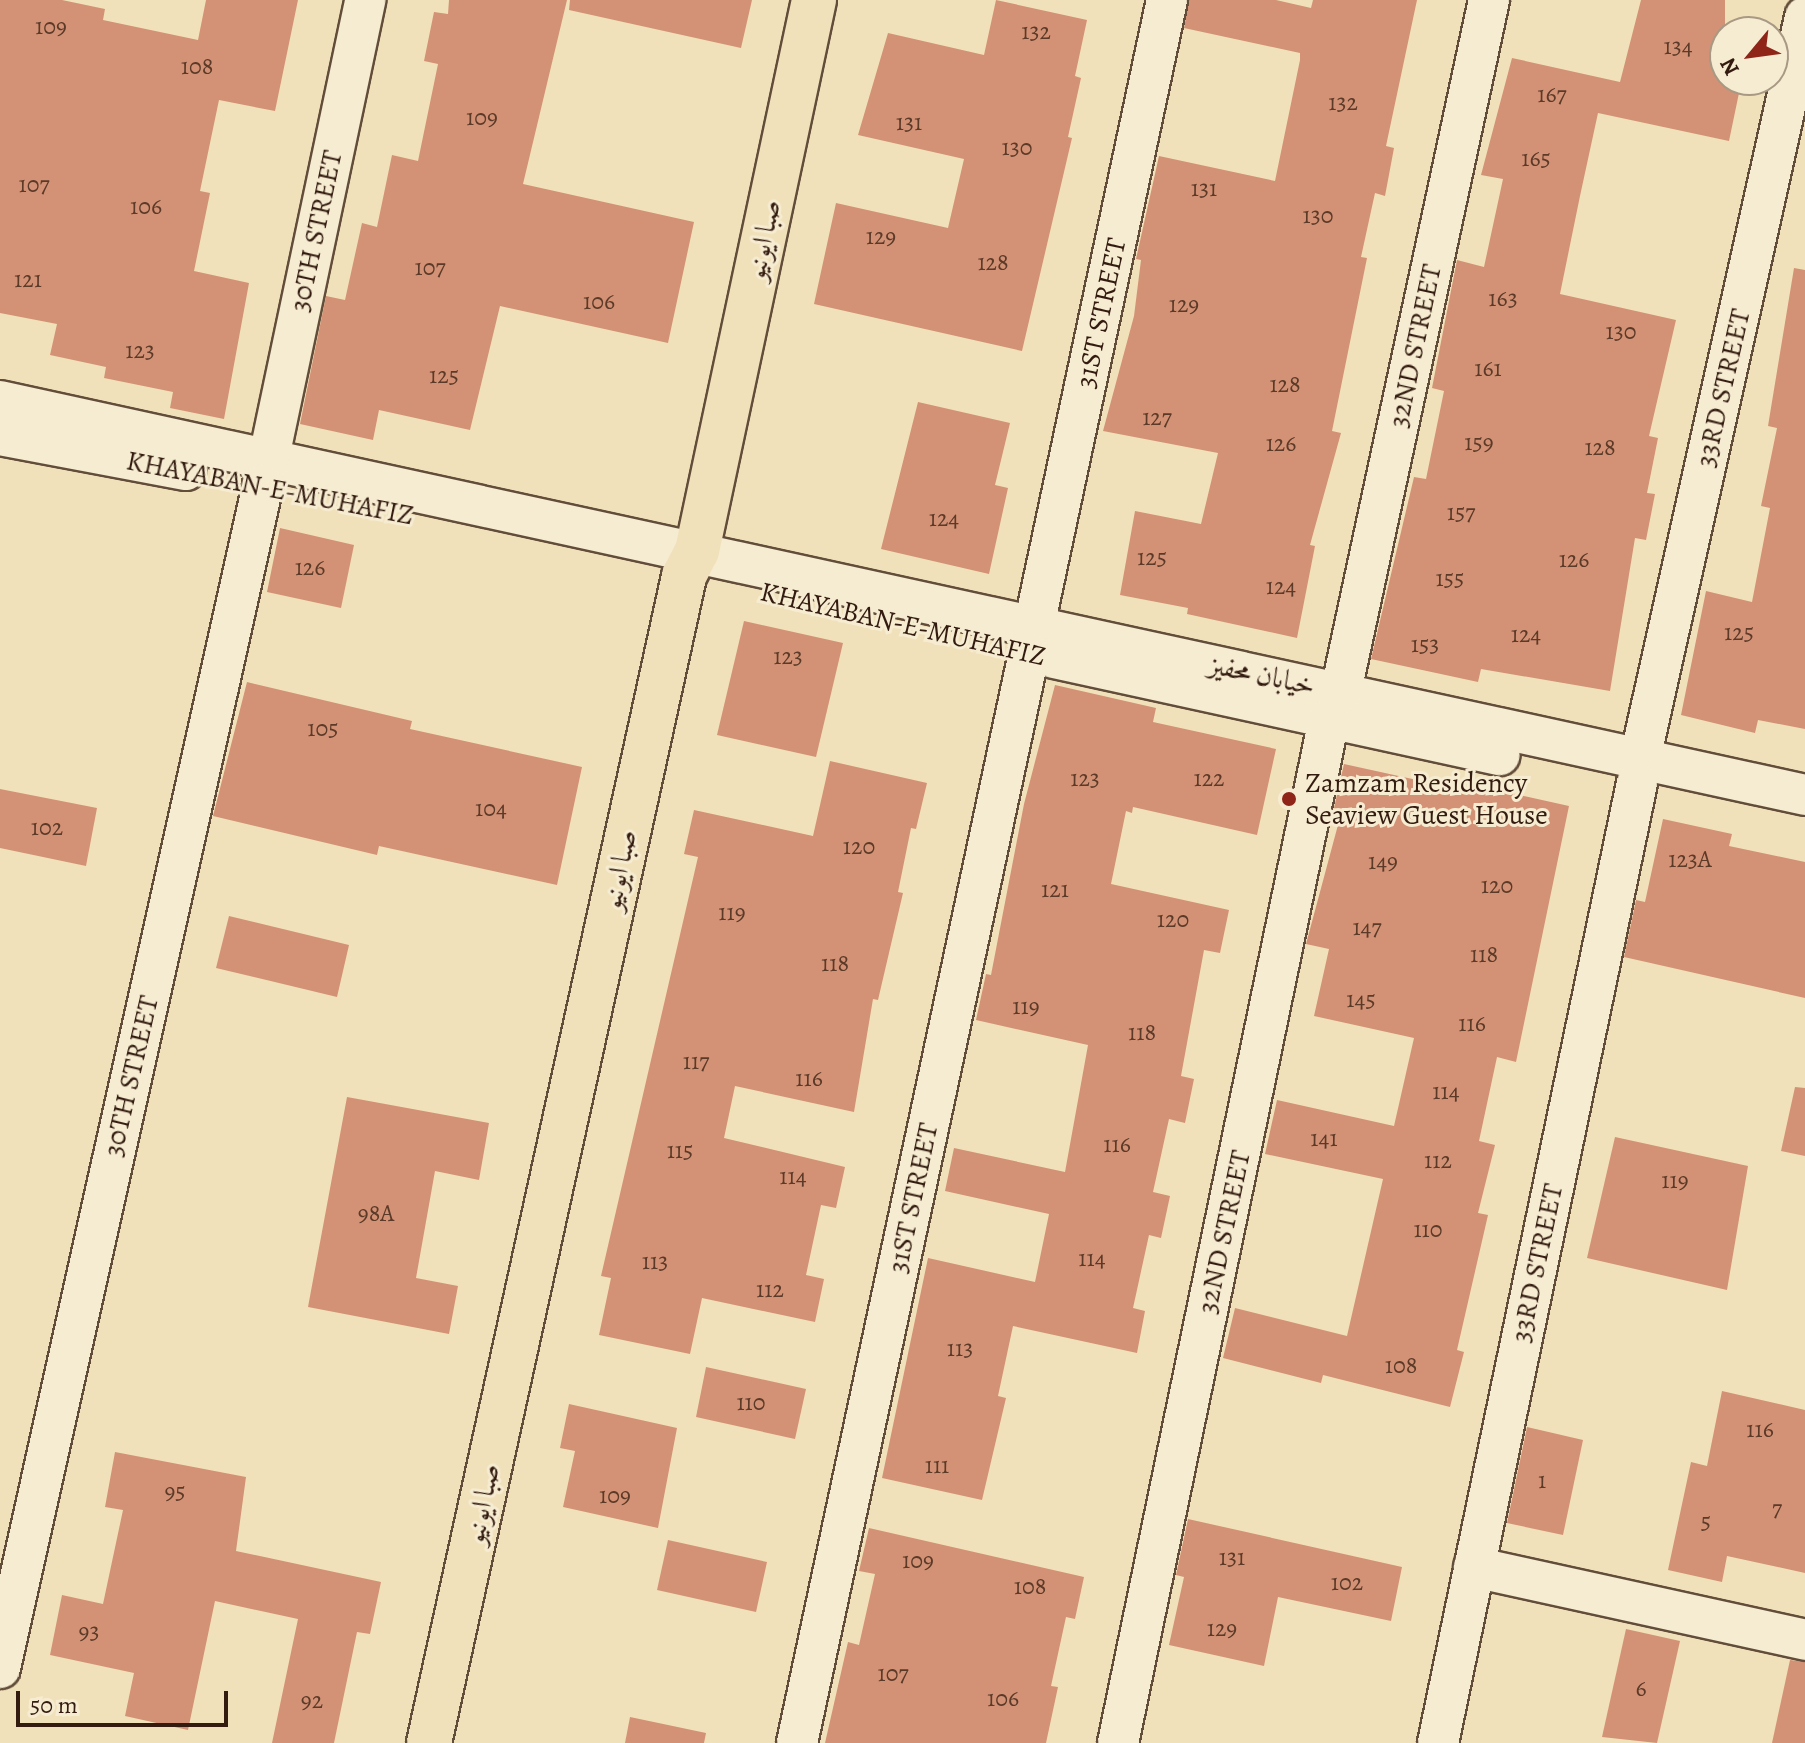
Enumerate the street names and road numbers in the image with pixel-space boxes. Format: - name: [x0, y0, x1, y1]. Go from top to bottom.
- street label: 30TH STREET: [283, 147, 349, 315]
- street label: صبا ایونیو: [738, 197, 788, 283]
- street label: 31ST STREET: [1069, 235, 1133, 391]
- street label: 32ND STREET: [1381, 261, 1449, 431]
- street label: 33RD STREET: [1688, 306, 1758, 470]
- street label: KHAYABAN-E-MUHAFIZ: [124, 444, 416, 532]
- street label: KHAYABAN-E-MUHAFIZ: [757, 575, 1049, 673]
- street label: خیابان محفیز: [1206, 647, 1318, 703]
- street label: صبا ایونیو: [594, 827, 644, 913]
- street label: 30TH STREET: [96, 992, 166, 1160]
- street label: 31ST STREET: [881, 1120, 945, 1276]
- street label: 32ND STREET: [1190, 1147, 1258, 1317]
- street label: 33RD STREET: [1504, 1181, 1570, 1345]
- street label: صبا ایونیو: [457, 1461, 507, 1547]

